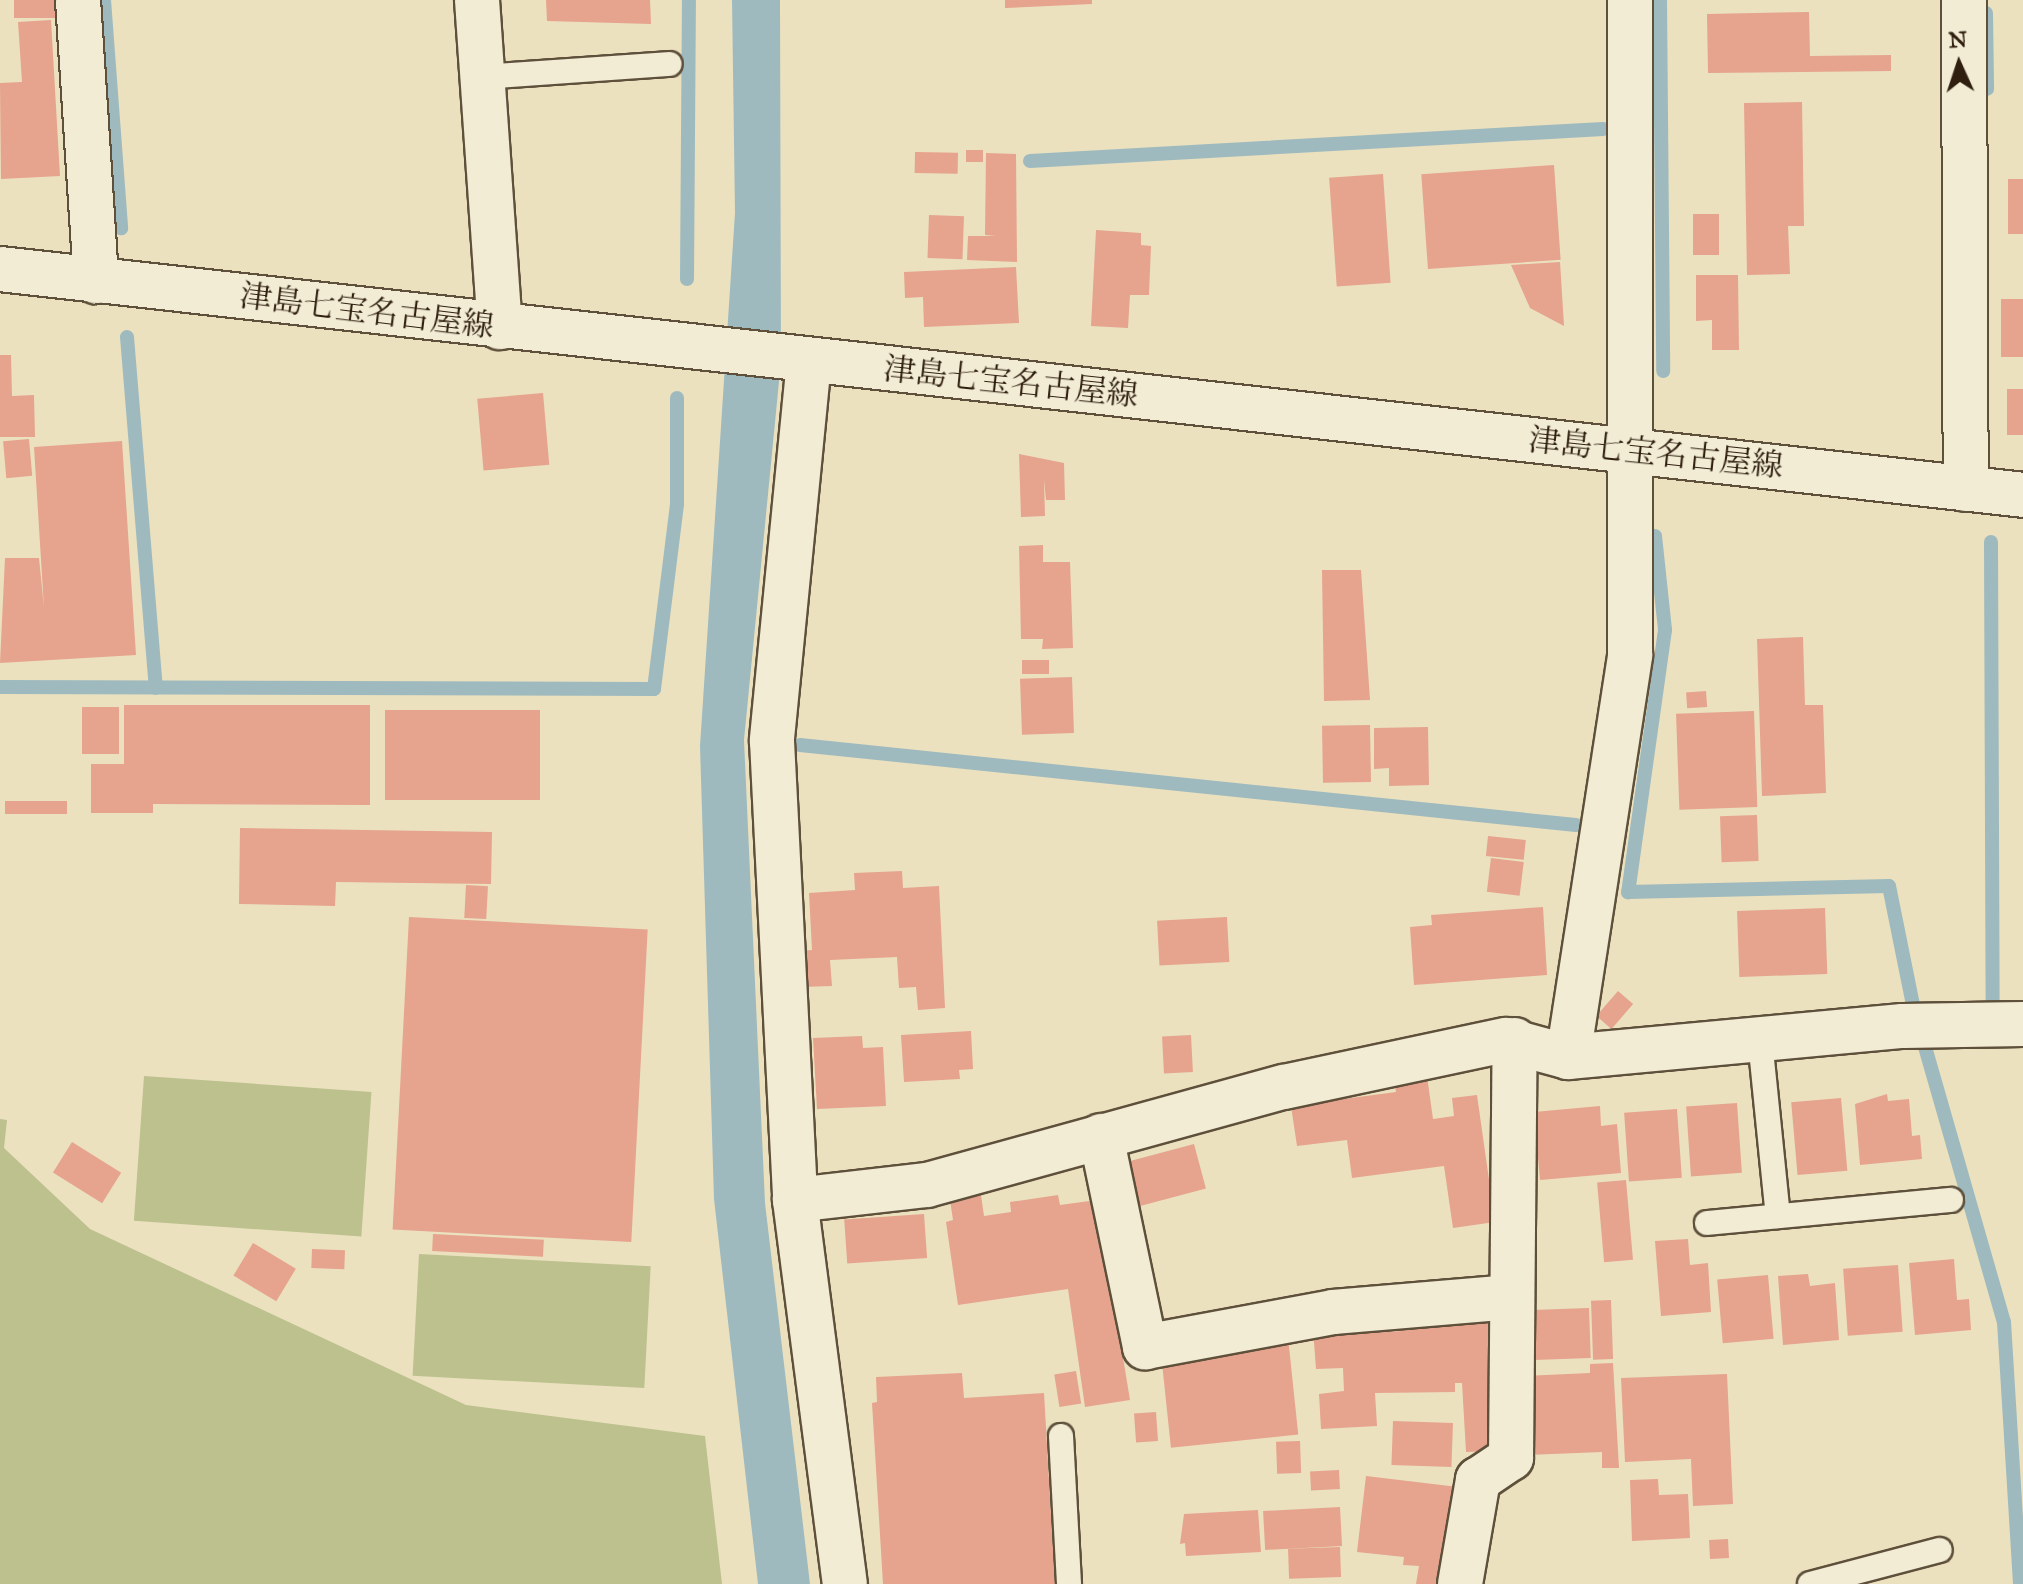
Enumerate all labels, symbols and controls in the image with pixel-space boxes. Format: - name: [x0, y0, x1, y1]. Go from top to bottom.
- north arrow: [1919, 24, 1999, 104]
- text: N: [1948, 26, 1968, 54]
- street label: 津島七宝名古屋線: [238, 277, 496, 347]
- street label: 津島七宝名古屋線: [882, 351, 1140, 415]
- street label: 津島七宝名古屋線: [1527, 422, 1785, 486]

